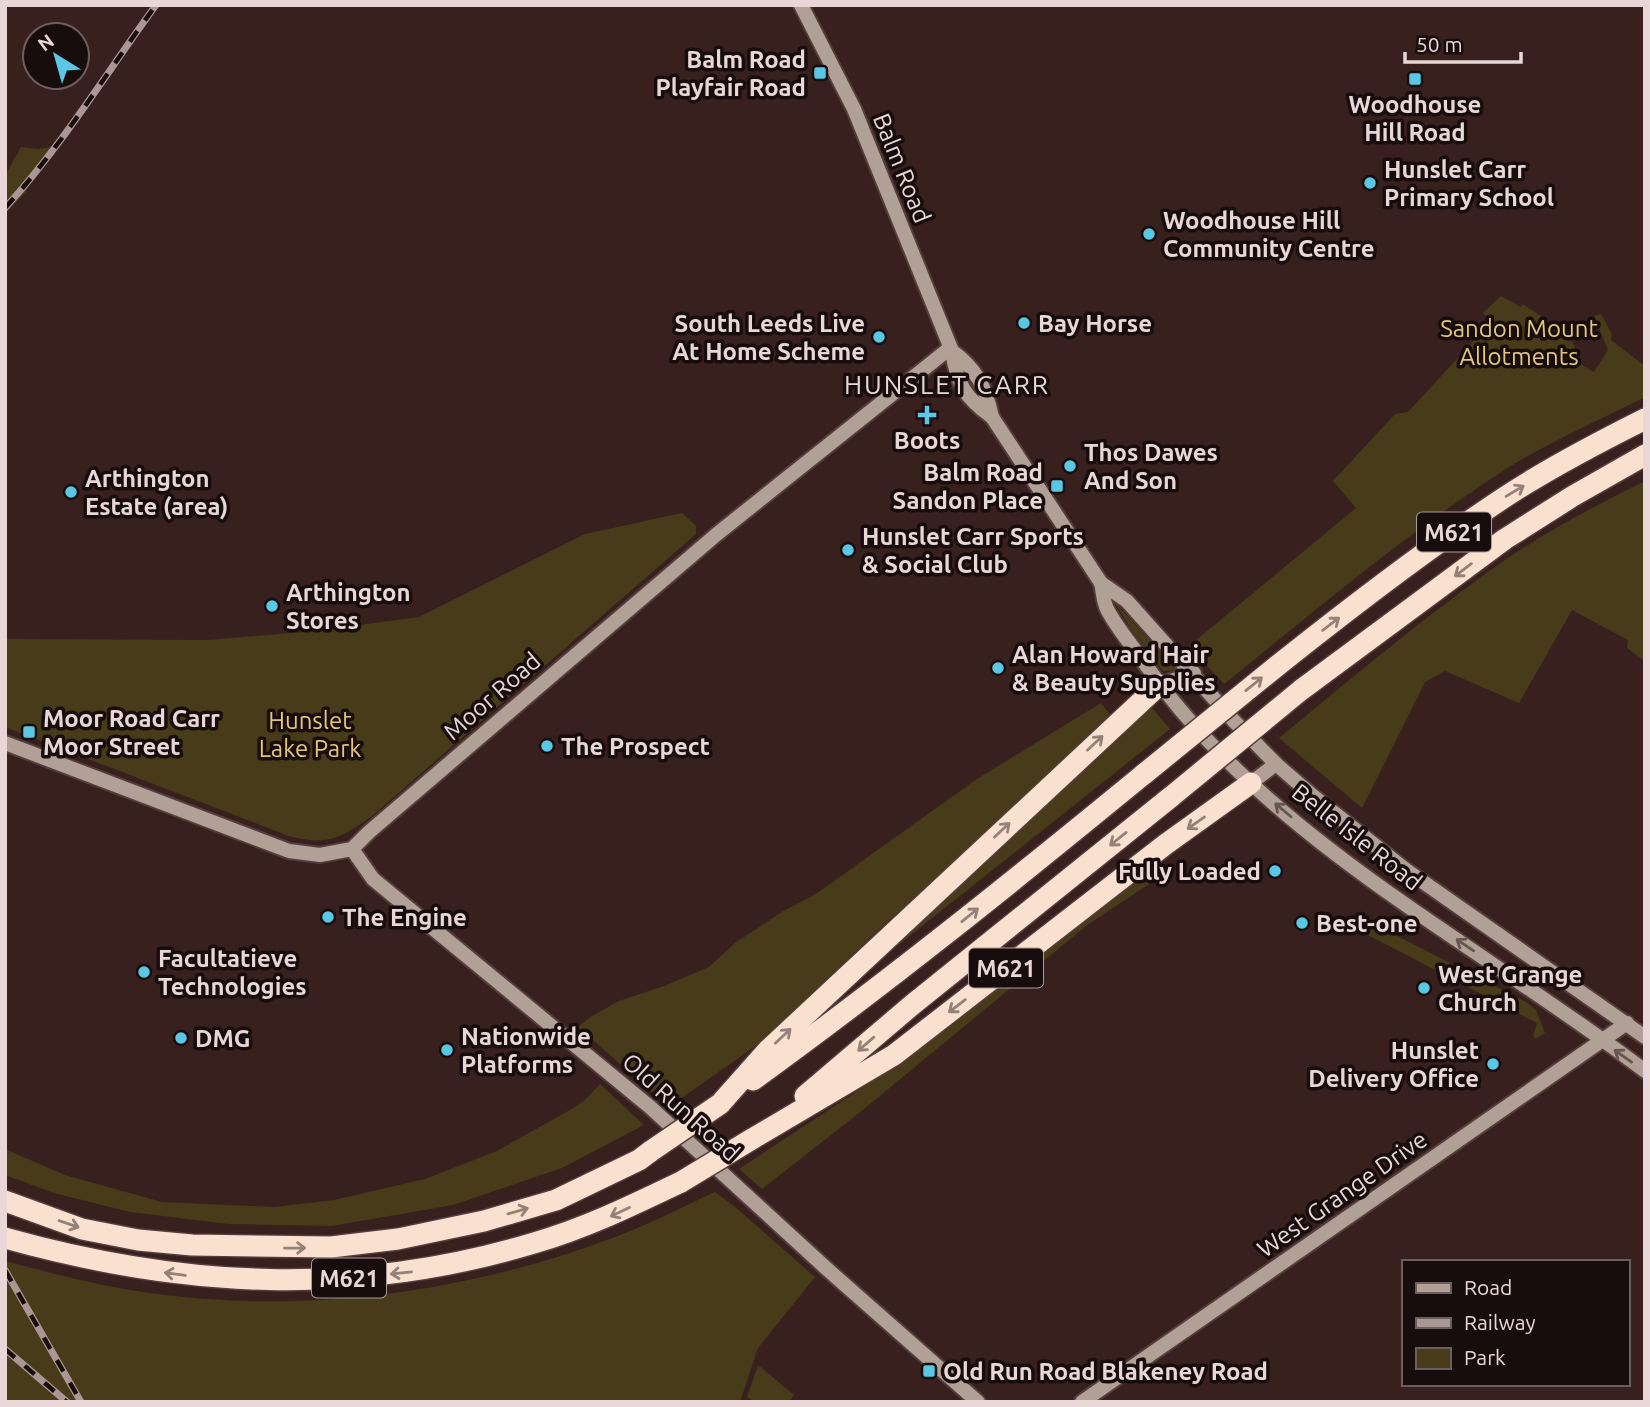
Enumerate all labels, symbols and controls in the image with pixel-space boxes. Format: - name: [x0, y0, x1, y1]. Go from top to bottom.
- north arrow: [21, 21, 91, 91]
- scale bar: [1405, 21, 1520, 65]
- text: N: [33, 29, 58, 55]
- text: 50 m: [1416, 32, 1463, 56]
- place label: Balm Road Playfair Road: [656, 46, 806, 101]
- marker: Balm Road Playfair Road: [812, 65, 828, 81]
- marker: Woodhouse Hill Road: [1407, 71, 1423, 87]
- place label: Woodhouse Hill Road: [1349, 91, 1481, 146]
- street label: Balm Road: [868, 109, 936, 227]
- place label: Hunslet Carr Primary School: [1384, 156, 1554, 211]
- marker: Hunslet Carr Primary School: [1362, 175, 1378, 191]
- place label: Woodhouse Hill Community Centre: [1163, 207, 1374, 262]
- marker: Woodhouse Hill Community Centre: [1141, 226, 1157, 242]
- place label: South Leeds Live At Home Scheme: [672, 310, 865, 365]
- place label: Bay Horse: [1038, 310, 1152, 337]
- marker: Bay Horse: [1016, 315, 1032, 331]
- park label: Sandon Mount Allotments: [1440, 315, 1598, 370]
- marker: South Leeds Live At Home Scheme: [871, 329, 887, 345]
- district label: HUNSLET CARR: [844, 370, 1050, 399]
- marker: Boots: [919, 407, 935, 423]
- place label: Boots: [894, 427, 960, 454]
- place label: Thos Dawes And Son: [1084, 439, 1218, 494]
- marker: Thos Dawes And Son: [1062, 458, 1078, 474]
- place label: Balm Road Sandon Place: [893, 459, 1043, 514]
- place label: Arthington Estate (area): [85, 465, 228, 520]
- marker: Balm Road Sandon Place: [1049, 478, 1065, 494]
- one-way arrow: [1505, 483, 1525, 497]
- marker: Arthington Estate (area): [63, 484, 79, 500]
- road number: M621: [1417, 512, 1491, 552]
- place label: Hunslet Carr Sports & Social Club: [862, 523, 1084, 578]
- marker: Hunslet Carr Sports & Social Club: [840, 542, 856, 558]
- one-way arrow: [1454, 563, 1473, 577]
- place label: Arthington Stores: [286, 579, 410, 634]
- marker: Arthington Stores: [264, 598, 280, 614]
- one-way arrow: [1321, 617, 1340, 632]
- place label: Alan Howard Hair & Beauty Supplies: [1012, 641, 1216, 696]
- street label: Moor Road: [438, 647, 546, 745]
- marker: Alan Howard Hair & Beauty Supplies: [990, 660, 1006, 676]
- one-way arrow: [1245, 677, 1263, 692]
- place label: Moor Road Carr Moor Street: [43, 705, 220, 760]
- park label: Hunslet Lake Park: [259, 707, 361, 762]
- marker: Moor Road Carr Moor Street: [21, 724, 37, 740]
- place label: The Prospect: [561, 733, 710, 760]
- one-way arrow: [1086, 735, 1103, 752]
- marker: The Prospect: [539, 738, 555, 754]
- street label: Belle Isle Road: [1287, 778, 1427, 896]
- one-way arrow: [1274, 802, 1292, 818]
- one-way arrow: [1187, 816, 1206, 830]
- one-way arrow: [993, 821, 1010, 838]
- one-way arrow: [1110, 831, 1128, 846]
- place label: Fully Loaded: [1118, 858, 1261, 885]
- marker: Fully Loaded: [1267, 863, 1283, 879]
- place label: The Engine: [342, 904, 467, 931]
- one-way arrow: [961, 908, 979, 923]
- marker: The Engine: [320, 909, 336, 925]
- place label: Best-one: [1316, 910, 1417, 937]
- marker: Best-one: [1294, 915, 1310, 931]
- one-way arrow: [1456, 938, 1476, 952]
- place label: Facultatieve Technologies: [158, 945, 307, 1000]
- road number: M621: [969, 948, 1043, 987]
- place label: West Grange Church: [1438, 961, 1582, 1016]
- marker: Facultatieve Technologies: [136, 964, 152, 980]
- marker: West Grange Church: [1416, 980, 1432, 996]
- one-way arrow: [948, 999, 967, 1014]
- place label: Nationwide Platforms: [461, 1023, 591, 1078]
- place label: DMG: [195, 1025, 250, 1052]
- one-way arrow: [774, 1028, 792, 1044]
- marker: DMG: [173, 1030, 189, 1046]
- one-way arrow: [857, 1036, 875, 1052]
- place label: Hunslet Delivery Office: [1308, 1037, 1479, 1092]
- marker: Nationwide Platforms: [439, 1042, 455, 1058]
- street label: Old Run Road: [617, 1048, 745, 1166]
- one-way arrow: [1614, 1049, 1633, 1063]
- marker: Hunslet Delivery Office: [1485, 1056, 1501, 1072]
- street label: West Grange Drive: [1252, 1125, 1432, 1263]
- one-way arrow: [507, 1204, 529, 1217]
- one-way arrow: [610, 1206, 631, 1219]
- one-way arrow: [58, 1219, 80, 1231]
- one-way arrow: [283, 1241, 306, 1255]
- road number: M621: [312, 1259, 386, 1298]
- legend: [1402, 1260, 1629, 1386]
- one-way arrow: [164, 1267, 186, 1280]
- one-way arrow: [391, 1267, 413, 1280]
- text: Road: [1464, 1275, 1512, 1299]
- text: Railway: [1464, 1310, 1536, 1334]
- text: Park: [1464, 1345, 1506, 1369]
- place label: Old Run Road Blakeney Road: [943, 1358, 1268, 1385]
- marker: Old Run Road Blakeney Road: [921, 1363, 937, 1379]

